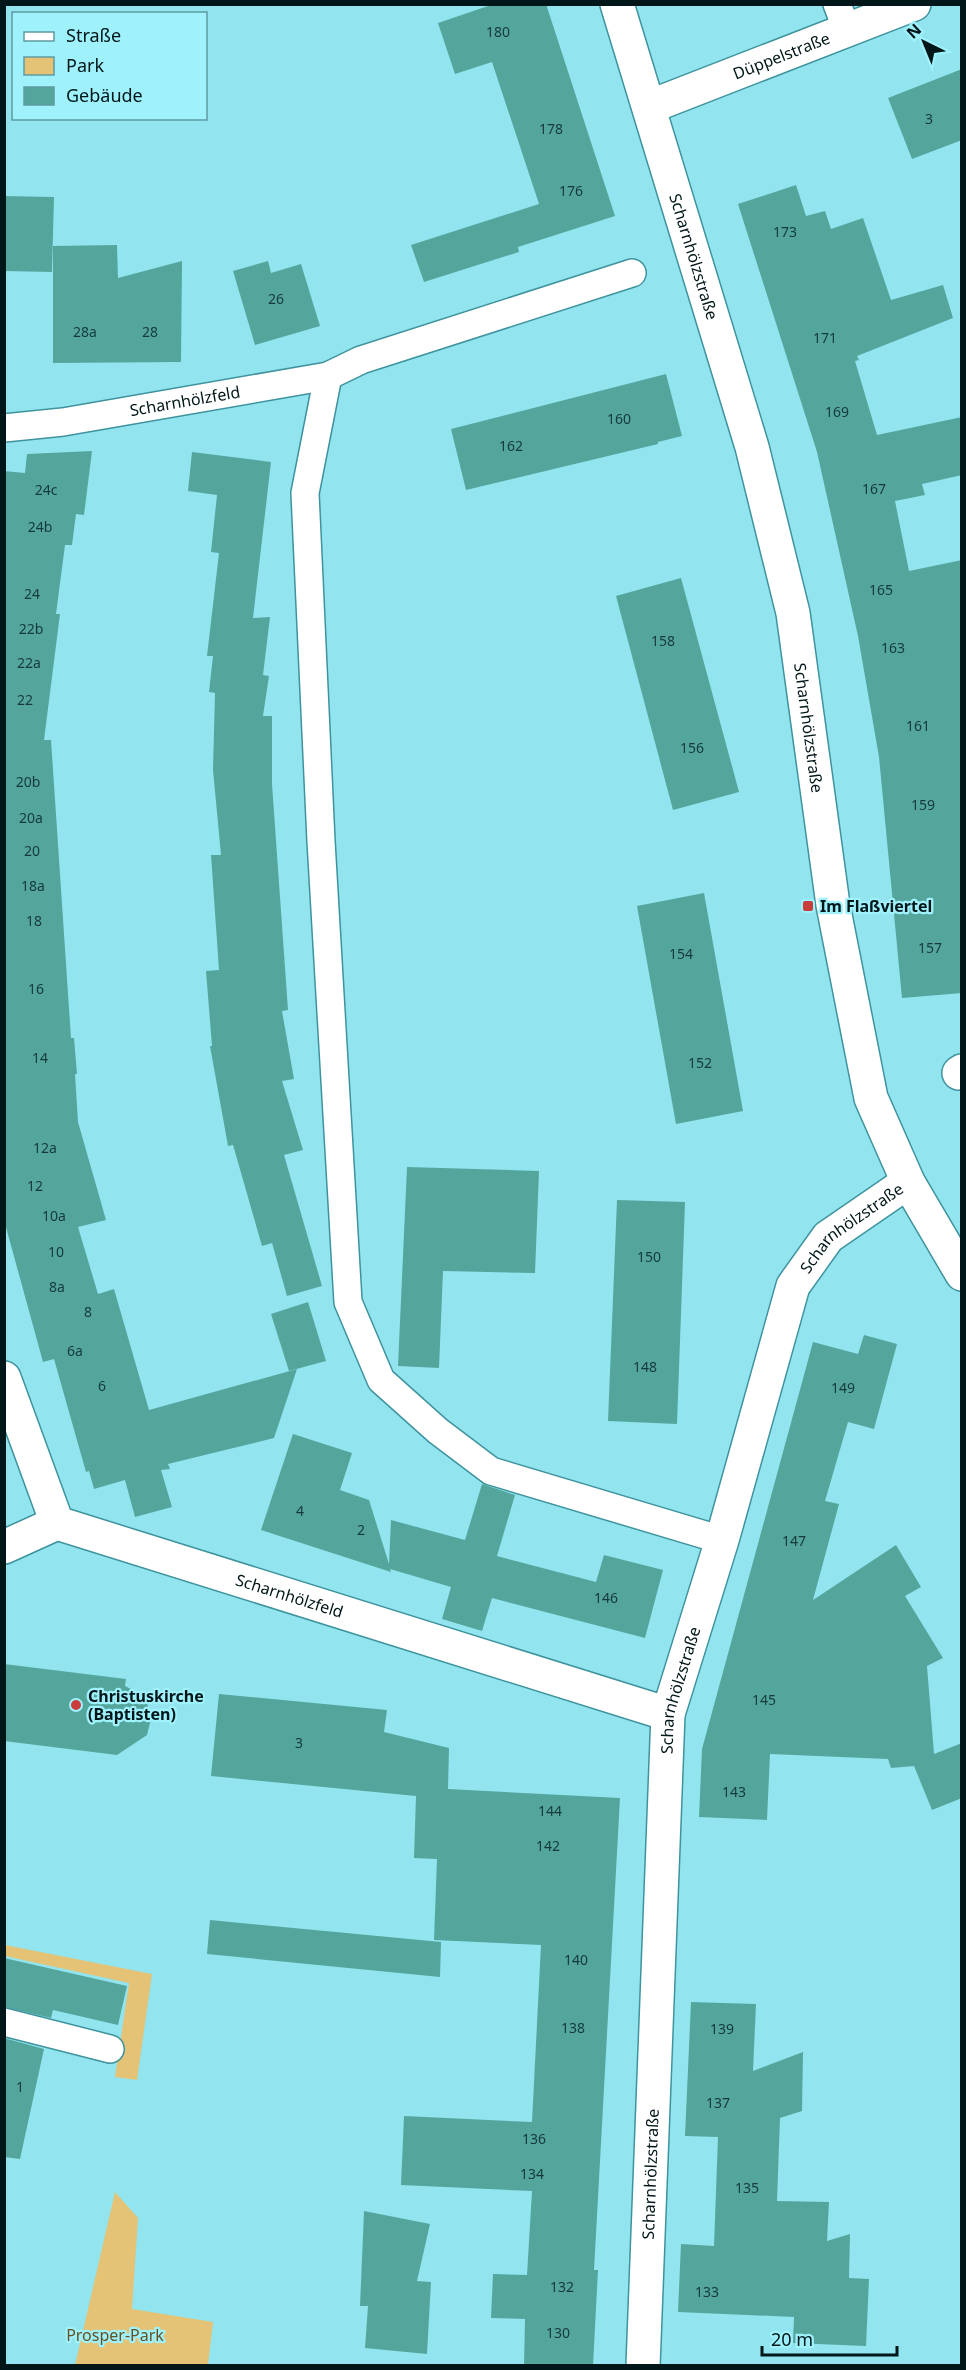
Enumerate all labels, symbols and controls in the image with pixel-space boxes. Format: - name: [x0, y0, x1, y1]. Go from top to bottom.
- legend: [12, 12, 207, 120]
- north arrow: [894, 12, 954, 72]
- text: N: [902, 19, 926, 44]
- house number: 180: [486, 22, 510, 41]
- text: Straße: [66, 23, 121, 47]
- street label: Düppelstraße: [730, 27, 833, 84]
- text: Park: [66, 53, 104, 77]
- text: Gebäude: [66, 83, 143, 107]
- house number: 3: [925, 109, 933, 128]
- house number: 178: [539, 119, 563, 138]
- house number: 176: [559, 181, 583, 200]
- street label: Scharnhölzstraße: [664, 191, 724, 322]
- house number: 173: [773, 222, 797, 241]
- house number: 26: [268, 289, 284, 308]
- house number: 28a: [73, 322, 97, 341]
- house number: 28: [142, 322, 158, 341]
- house number: 171: [813, 328, 837, 347]
- street label: Scharnhölzfeld: [128, 380, 242, 421]
- house number: 169: [825, 402, 849, 421]
- house number: 160: [607, 409, 631, 428]
- house number: 162: [499, 436, 523, 455]
- house number: 167: [862, 479, 886, 498]
- house number: 24c: [35, 480, 58, 499]
- house number: 24b: [28, 517, 52, 536]
- house number: 165: [869, 580, 893, 599]
- house number: 24: [24, 584, 40, 603]
- house number: 22b: [19, 619, 43, 638]
- house number: 158: [651, 631, 675, 650]
- house number: 163: [881, 638, 905, 657]
- house number: 22a: [17, 653, 41, 672]
- street label: Scharnhölzstraße: [789, 661, 829, 794]
- house number: 22: [17, 690, 33, 709]
- house number: 161: [906, 716, 930, 735]
- house number: 156: [680, 738, 704, 757]
- house number: 20b: [16, 772, 40, 791]
- house number: 159: [911, 795, 935, 814]
- house number: 20a: [19, 808, 43, 827]
- house number: 20: [24, 841, 40, 860]
- house number: 18a: [21, 876, 45, 895]
- place label: Im Flaßviertel: [820, 895, 932, 917]
- marker: Im Flaßviertel: [801, 899, 815, 913]
- house number: 18: [26, 911, 42, 930]
- house number: 157: [918, 938, 942, 957]
- house number: 154: [669, 944, 693, 963]
- house number: 16: [28, 979, 44, 998]
- house number: 14: [32, 1048, 48, 1067]
- house number: 152: [688, 1053, 712, 1072]
- house number: 12a: [33, 1138, 57, 1157]
- house number: 12: [27, 1176, 43, 1195]
- street label: Scharnhölzstraße: [795, 1178, 907, 1278]
- house number: 10a: [42, 1206, 66, 1225]
- house number: 10: [48, 1242, 64, 1261]
- house number: 150: [637, 1247, 661, 1266]
- house number: 8a: [49, 1277, 65, 1296]
- house number: 8: [84, 1302, 92, 1321]
- house number: 6a: [67, 1341, 83, 1360]
- house number: 148: [633, 1357, 657, 1376]
- house number: 6: [98, 1376, 106, 1395]
- house number: 149: [831, 1378, 855, 1397]
- house number: 4: [296, 1501, 304, 1520]
- house number: 2: [357, 1520, 365, 1539]
- house number: 147: [782, 1531, 806, 1550]
- street label: Scharnhölzfeld: [233, 1569, 346, 1623]
- house number: 146: [594, 1588, 618, 1607]
- street label: Scharnhölzstraße: [655, 1624, 705, 1754]
- place label: Christuskirche (Baptisten): [88, 1685, 204, 1725]
- house number: 145: [752, 1690, 776, 1709]
- marker: Christuskirche (Baptisten): [69, 1698, 83, 1712]
- house number: 3: [295, 1733, 303, 1752]
- house number: 143: [722, 1782, 746, 1801]
- house number: 144: [538, 1801, 562, 1820]
- house number: 142: [536, 1836, 560, 1855]
- house number: 140: [564, 1950, 588, 1969]
- house number: 138: [561, 2018, 585, 2037]
- house number: 139: [710, 2019, 734, 2038]
- house number: 1: [16, 2077, 24, 2096]
- house number: 137: [706, 2093, 730, 2112]
- street label: Scharnhölzstraße: [637, 2108, 664, 2240]
- house number: 136: [522, 2129, 546, 2148]
- house number: 134: [520, 2164, 544, 2183]
- house number: 135: [735, 2178, 759, 2197]
- house number: 132: [550, 2277, 574, 2296]
- house number: 133: [695, 2282, 719, 2301]
- scale bar: [762, 2319, 897, 2357]
- house number: 130: [546, 2323, 570, 2342]
- park label: Prosper-Park: [66, 2324, 164, 2346]
- text: 20 m: [771, 2327, 813, 2351]

